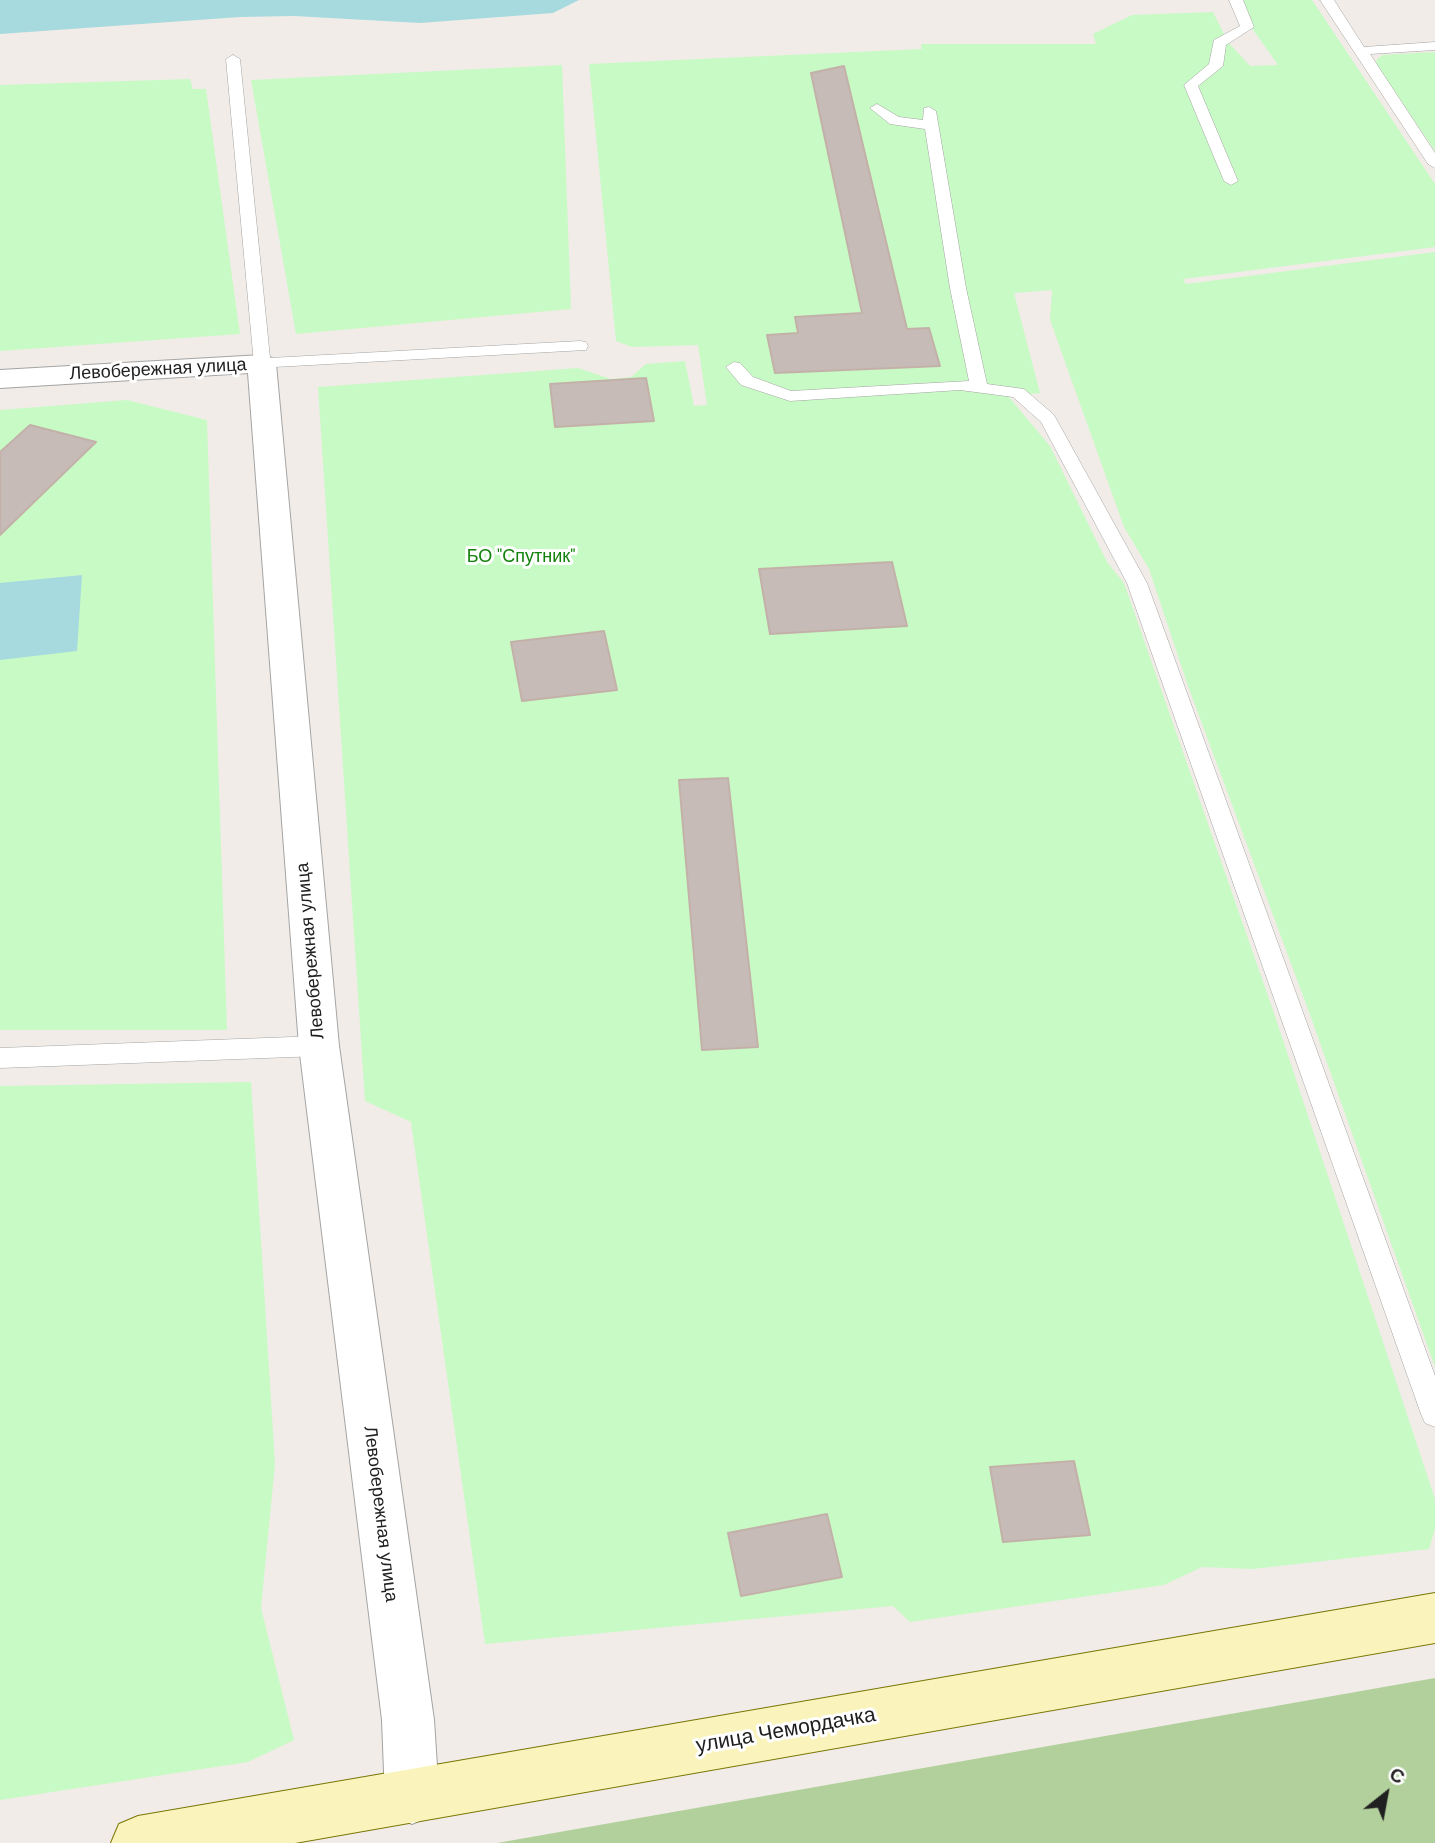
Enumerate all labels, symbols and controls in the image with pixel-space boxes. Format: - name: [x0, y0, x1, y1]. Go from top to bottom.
- street label: Левобережная улица: [69, 355, 247, 385]
- park label: БО "Спутник": [467, 546, 575, 568]
- street label: Левобережная улица: [293, 862, 329, 1040]
- street label: Левобережная улица: [358, 1425, 402, 1603]
- street label: улица Чемордачка: [694, 1703, 878, 1759]
- north arrow: [1351, 1759, 1421, 1829]
- text: С: [1385, 1761, 1409, 1790]

